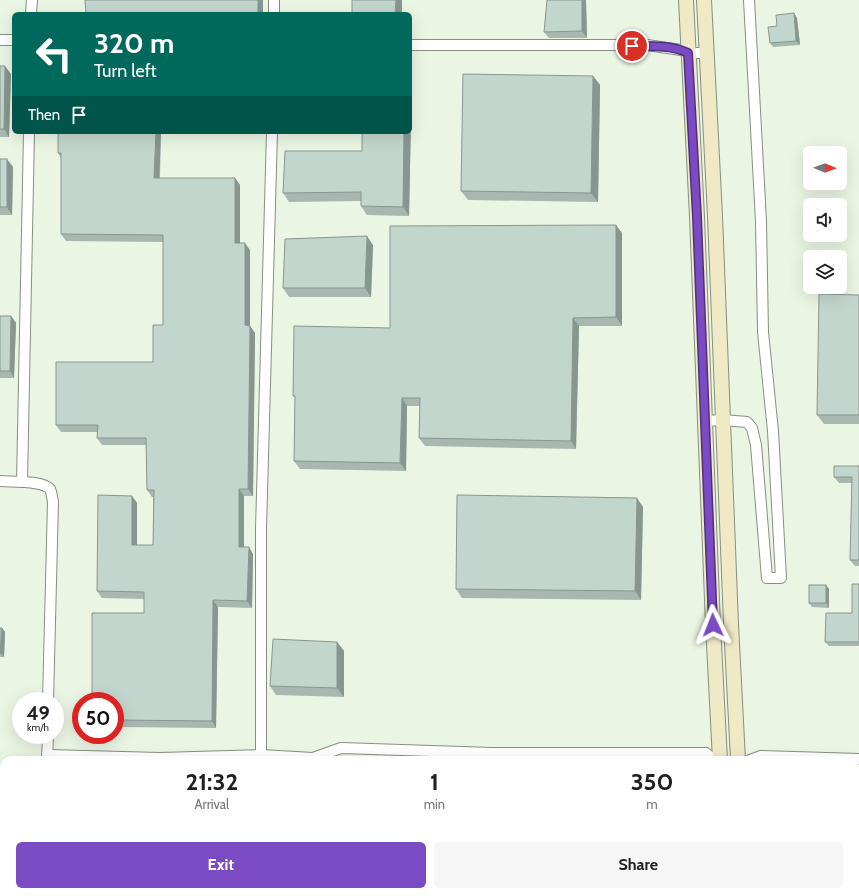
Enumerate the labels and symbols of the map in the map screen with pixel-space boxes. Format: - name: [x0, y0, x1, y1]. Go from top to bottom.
- pin: [615, 29, 649, 63]
- north arrow: [803, 146, 847, 190]
- position arrow: [692, 604, 734, 646]
- speed limit sign: 50: [72, 692, 124, 744]

